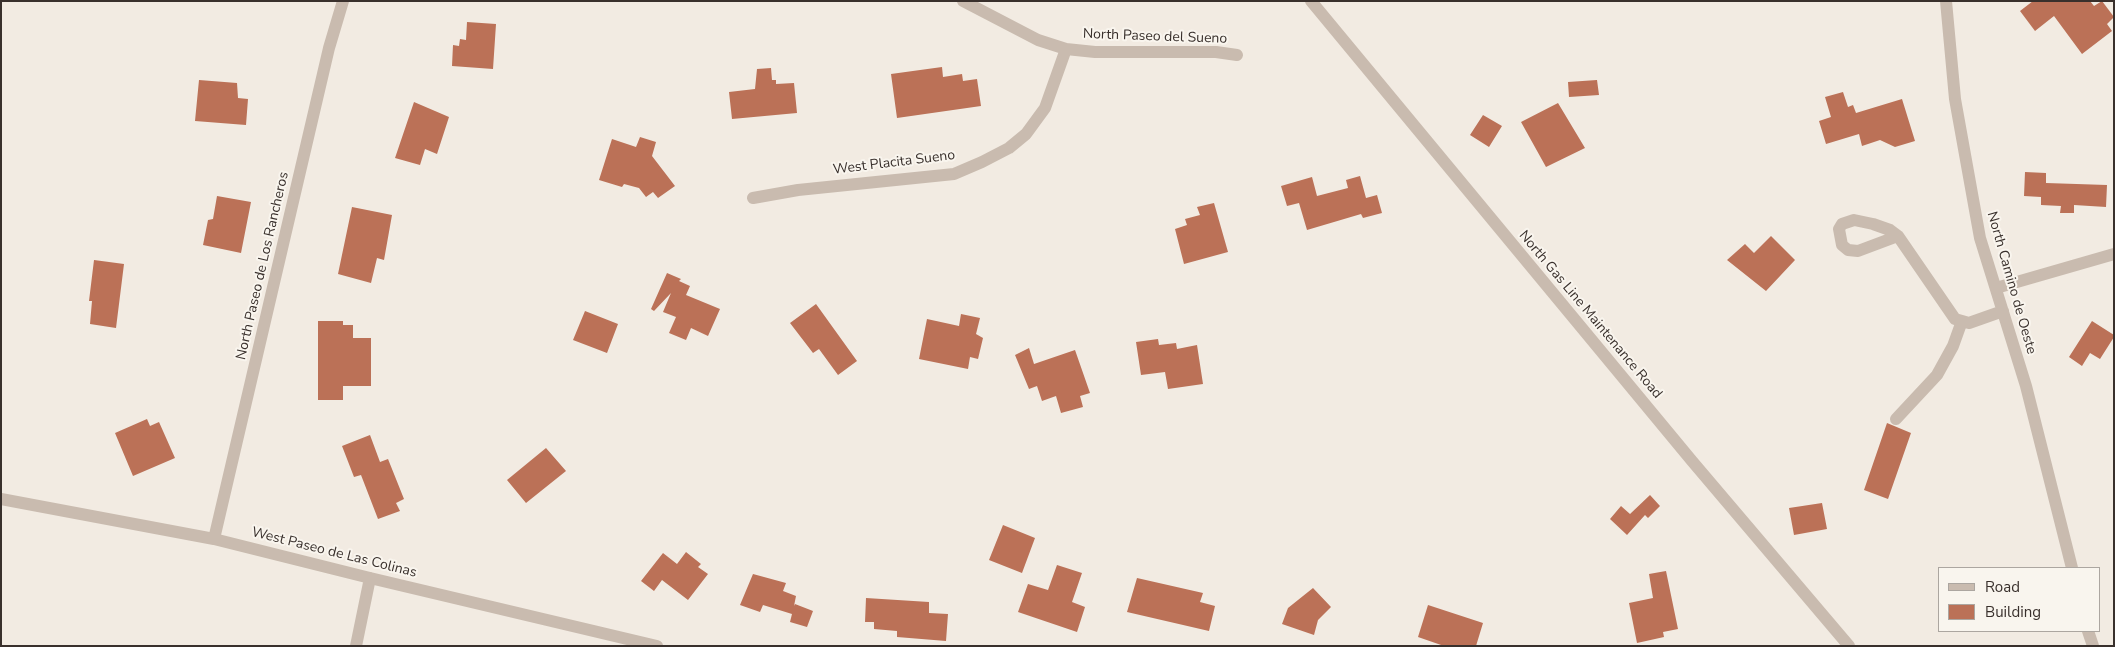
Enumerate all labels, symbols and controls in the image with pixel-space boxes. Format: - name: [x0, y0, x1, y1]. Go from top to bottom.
- street label: North Paseo del Sueno: [1083, 26, 1227, 48]
- street label: West Placita Sueno: [832, 147, 956, 179]
- street label: North Paseo de Los Rancheros: [233, 170, 293, 362]
- street label: North Camino de Oeste: [1983, 210, 2039, 356]
- street label: North Gas Line Maintenance Road: [1515, 228, 1665, 402]
- street label: West Paseo de Las Colinas: [250, 524, 418, 582]
- legend: [1938, 567, 2100, 632]
- text: Road: [1985, 577, 2020, 597]
- text: Building: [1985, 602, 2041, 622]

